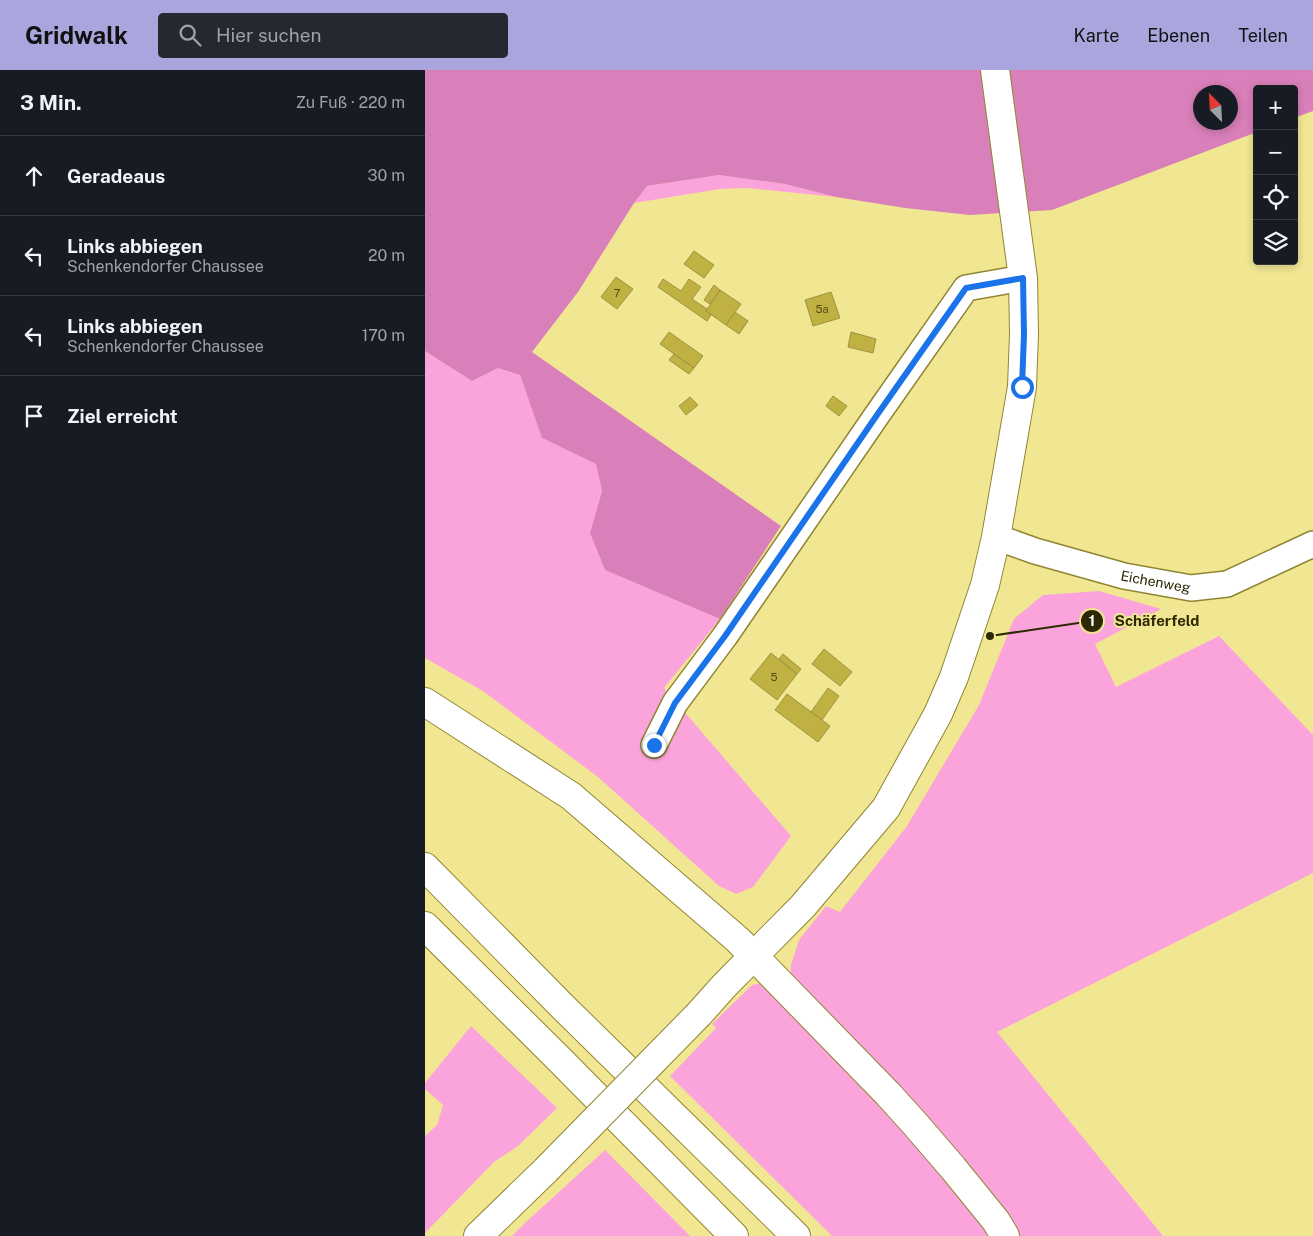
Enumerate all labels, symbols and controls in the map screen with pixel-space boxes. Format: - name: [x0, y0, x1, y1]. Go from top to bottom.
- search box: [158, 13, 508, 58]
- text: Gridwalk: [25, 21, 128, 49]
- icon: search: [176, 21, 204, 49]
- text: Hier suchen: [216, 24, 321, 46]
- text: Karte: [1074, 25, 1119, 46]
- text: Ebenen: [1147, 25, 1210, 46]
- text: Teilen: [1238, 25, 1288, 46]
- north arrow: [1193, 85, 1238, 130]
- map controls: [1253, 85, 1298, 265]
- button: +: [1253, 85, 1298, 130]
- text: 3 Min.: [20, 90, 82, 115]
- text: Zu Fuß · 220 m: [296, 93, 405, 112]
- button: −: [1253, 130, 1298, 175]
- icon: ahead: [20, 162, 48, 190]
- text: Geradeaus: [67, 165, 165, 187]
- text: 30 m: [368, 166, 405, 185]
- button: locate: [1253, 175, 1298, 220]
- button: layers: [1253, 220, 1298, 265]
- text: Links abbiegen: [67, 235, 203, 257]
- icon: left: [20, 242, 48, 270]
- text: 20 m: [368, 246, 405, 265]
- text: Schenkendorfer Chaussee: [67, 257, 264, 276]
- house number: 7: [614, 287, 621, 299]
- house number: 5a: [815, 303, 829, 315]
- text: Links abbiegen: [67, 315, 203, 337]
- icon: left: [20, 322, 48, 350]
- text: 170 m: [362, 326, 405, 345]
- text: Schenkendorfer Chaussee: [67, 337, 264, 356]
- route start: [1011, 376, 1034, 399]
- icon: arrive: [20, 402, 48, 430]
- text: Ziel erreicht: [67, 405, 178, 427]
- street label: Eichenweg: [1119, 568, 1192, 596]
- callout: Schäferfeld: [1080, 606, 1209, 636]
- text: 1: [1089, 612, 1095, 629]
- text: Schäferfeld: [1115, 612, 1199, 629]
- house number: 5: [770, 671, 778, 683]
- route end: [643, 734, 666, 757]

